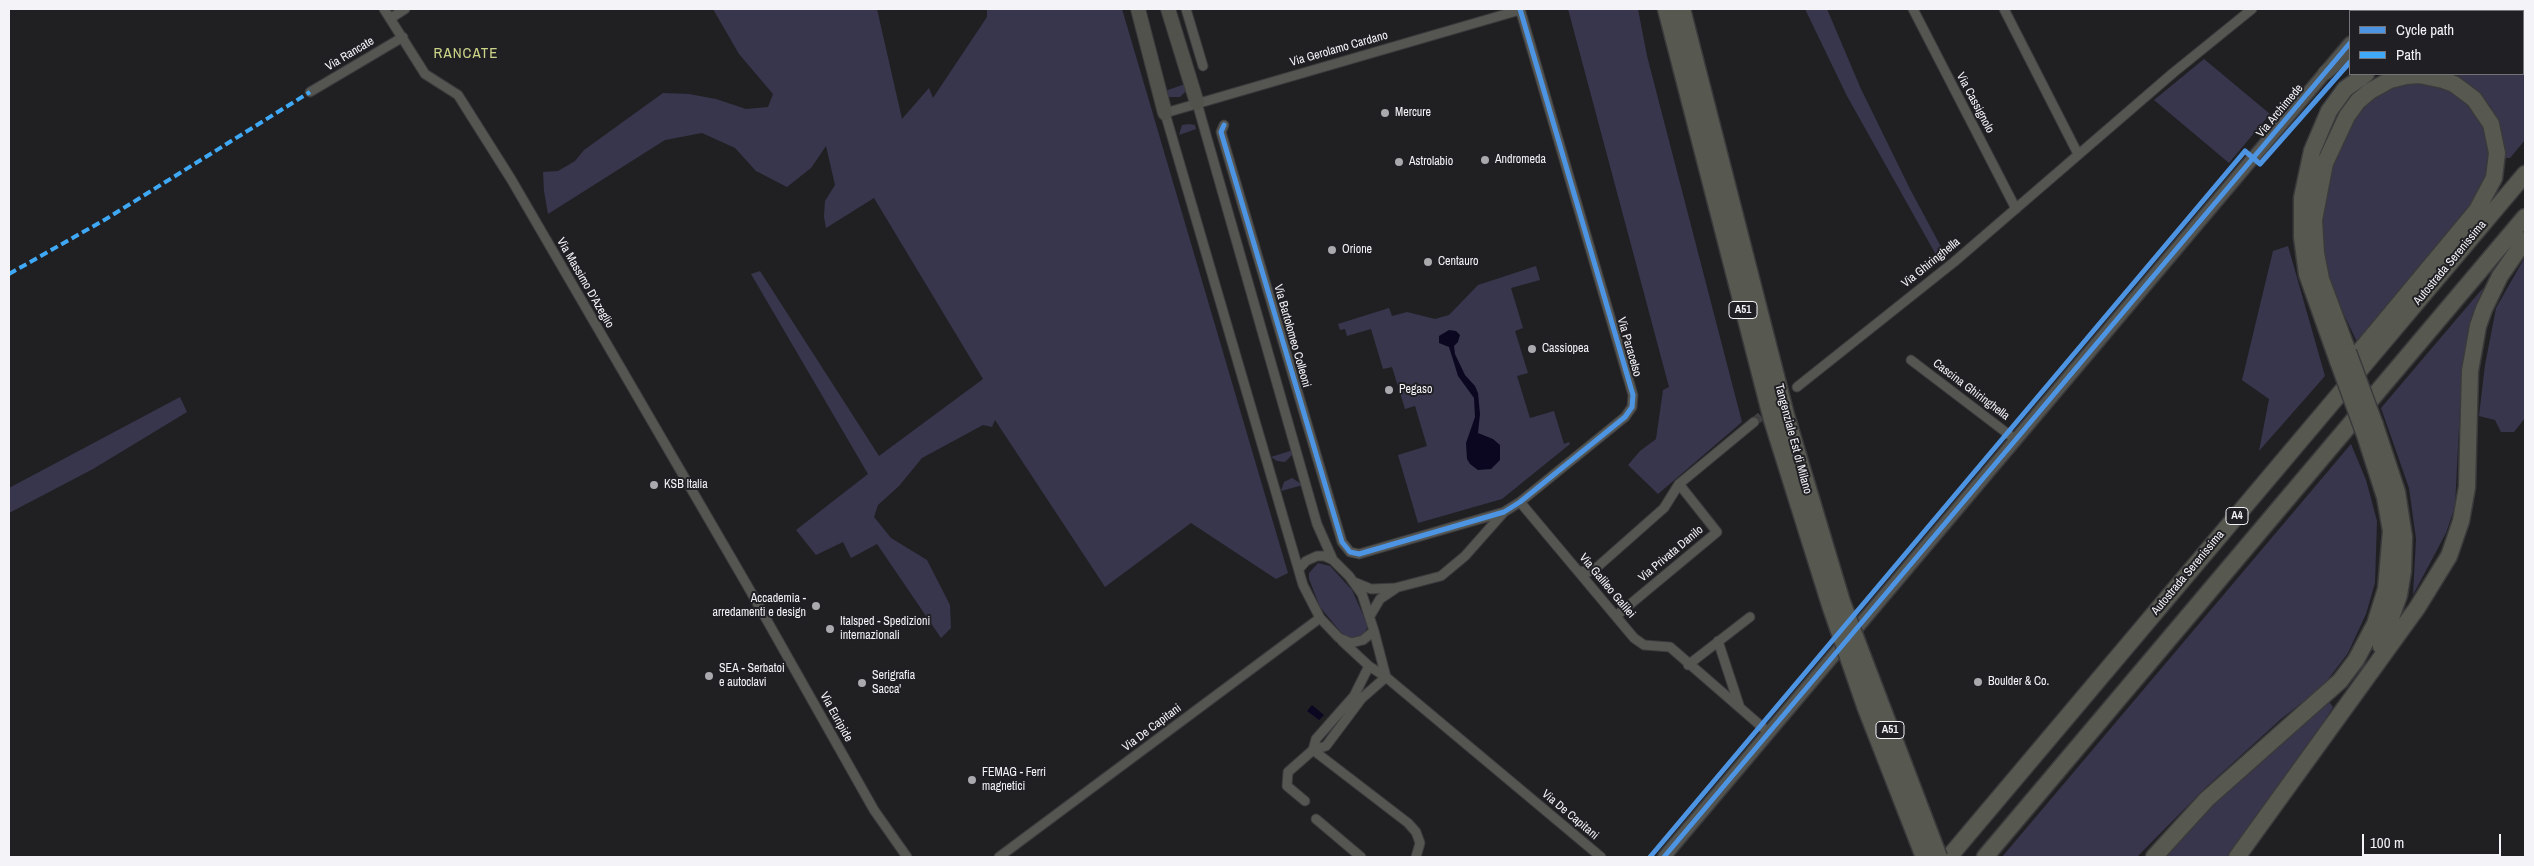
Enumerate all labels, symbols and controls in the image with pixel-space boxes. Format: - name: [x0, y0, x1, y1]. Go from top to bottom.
- legend: [2349, 10, 2524, 75]
- text: Cycle path: [2396, 19, 2454, 40]
- street label: Via Gerolamo Cardano: [1288, 28, 1390, 70]
- street label: Via Rancate: [323, 34, 377, 74]
- text: Path: [2396, 44, 2421, 65]
- district label: RANCATE: [433, 45, 499, 63]
- street label: Via Cassignolo: [1953, 70, 1997, 136]
- street label: Via Archimede: [2254, 82, 2306, 140]
- place label: Mercure: [1395, 106, 1431, 120]
- marker: Mercure: [1379, 107, 1391, 119]
- place label: Andromeda: [1495, 153, 1546, 167]
- marker: Andromeda: [1479, 154, 1491, 166]
- place label: Astrolabio: [1409, 155, 1453, 169]
- marker: Astrolabio: [1393, 156, 1405, 168]
- street label: Autostrada Serenissima: [2411, 218, 2489, 308]
- street label: Via Massimo D'Azeglio: [553, 235, 617, 331]
- street label: Via Ghiringhella: [1899, 235, 1963, 291]
- place label: Orione: [1342, 243, 1372, 257]
- marker: Orione: [1326, 244, 1338, 256]
- place label: Centauro: [1438, 255, 1478, 269]
- marker: Centauro: [1422, 256, 1434, 268]
- street label: Via Bartolomeo Colleoni: [1270, 283, 1314, 389]
- road number: A51: [1729, 302, 1757, 318]
- street label: Via Paracelso: [1614, 316, 1644, 378]
- place label: Cassiopea: [1542, 342, 1589, 356]
- marker: Cassiopea: [1526, 343, 1538, 355]
- street label: Cascina Ghiringhella: [1930, 356, 2012, 424]
- street label: Tangenziale Est di Milano: [1771, 382, 1815, 496]
- place label: Pegaso: [1399, 383, 1432, 397]
- marker: Pegaso: [1383, 384, 1395, 396]
- place label: KSB Italia: [664, 478, 708, 492]
- marker: KSB Italia: [648, 479, 660, 491]
- road number: A4: [2226, 508, 2248, 524]
- street label: Via Privata Danilo: [1636, 523, 1706, 585]
- street label: Autostrada Serenissima: [2149, 528, 2227, 618]
- street label: Via Galileo Galilei: [1576, 551, 1638, 621]
- place label: Accademia - arredamenti e design: [712, 592, 806, 620]
- marker: Accademia - arredamenti e design: [810, 600, 822, 612]
- place label: Italsped - Spedizioni internazionali: [840, 615, 930, 643]
- marker: Italsped - Spedizioni internazionali: [824, 623, 836, 635]
- place label: SEA - Serbatoi e autoclavi: [719, 662, 785, 690]
- place label: Serigrafia Sacca': [872, 669, 915, 697]
- marker: SEA - Serbatoi e autoclavi: [703, 670, 715, 682]
- place label: Boulder & Co.: [1988, 675, 2049, 689]
- marker: Boulder & Co.: [1972, 676, 1984, 688]
- marker: Serigrafia Sacca': [856, 677, 868, 689]
- street label: Via Euripide: [816, 690, 856, 744]
- street label: Via De Capitani: [1120, 701, 1184, 755]
- road number: A51: [1876, 722, 1904, 738]
- place label: FEMAG - Ferri magnetici: [982, 766, 1046, 794]
- marker: FEMAG - Ferri magnetici: [966, 774, 978, 786]
- street label: Via De Capitani: [1539, 787, 1601, 843]
- scale bar: [2364, 824, 2503, 856]
- text: 100 m: [2370, 832, 2404, 853]

